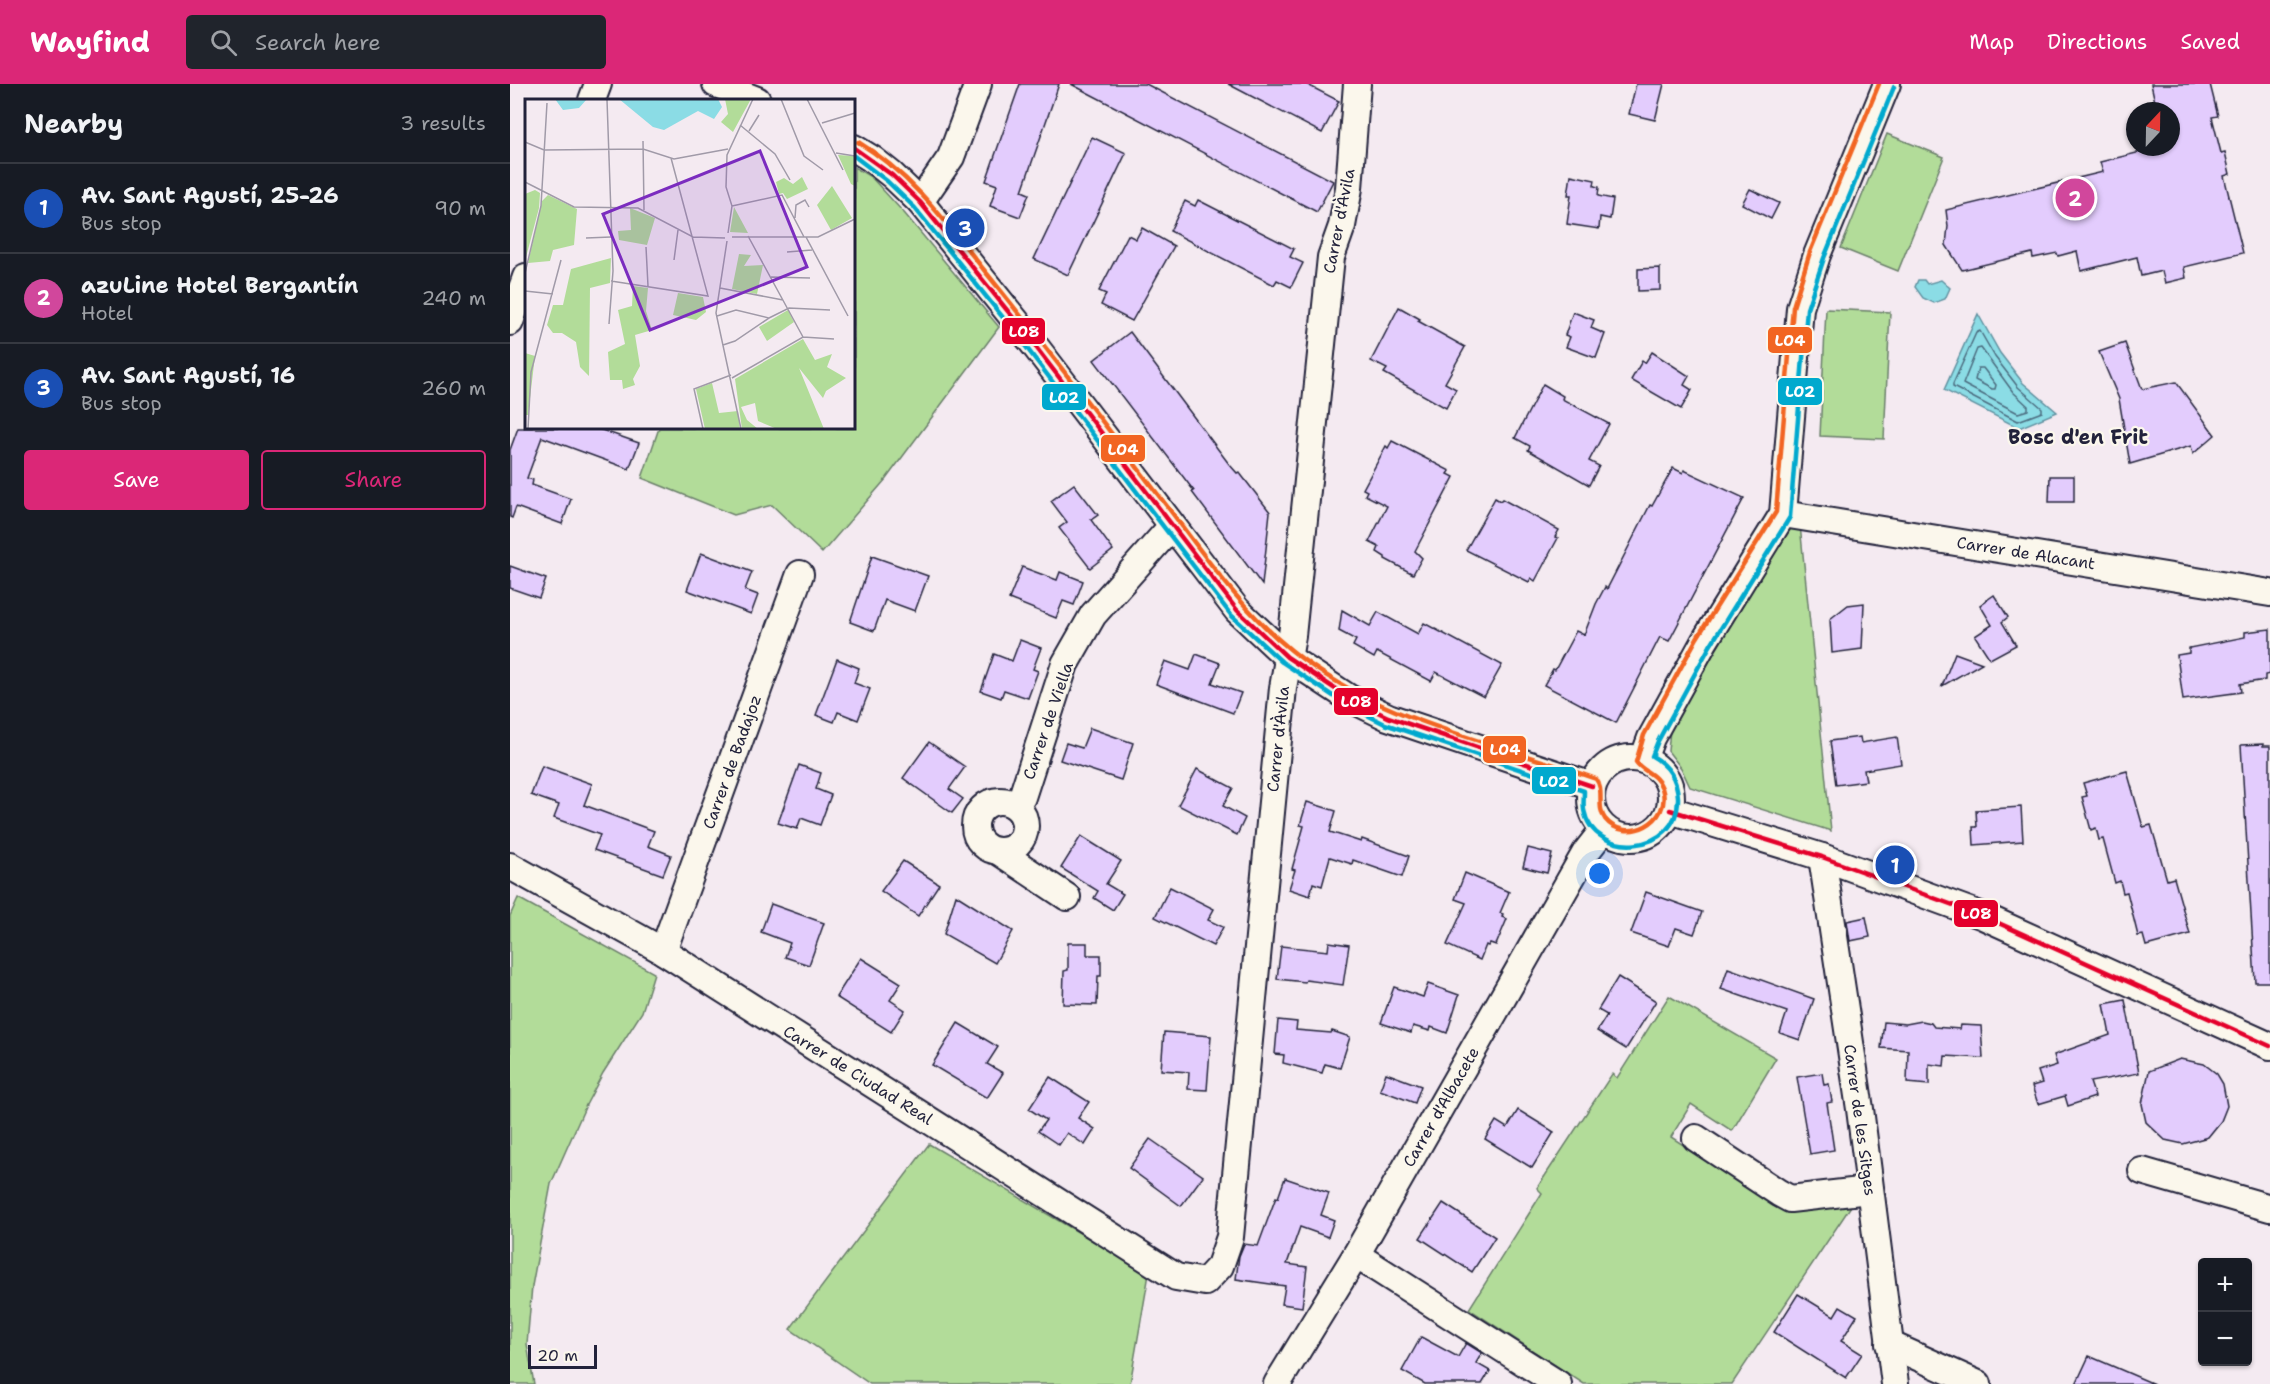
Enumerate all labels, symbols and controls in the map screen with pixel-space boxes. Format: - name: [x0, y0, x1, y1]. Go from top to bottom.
- search box: [186, 15, 606, 69]
- text: Wayfind: [30, 23, 150, 61]
- icon: search: [207, 26, 240, 59]
- text: Search here: [255, 28, 381, 57]
- text: Map: [1969, 28, 2014, 56]
- text: Directions: [2047, 28, 2147, 56]
- text: Saved: [2180, 28, 2240, 56]
- inset map: [525, 99, 855, 429]
- north arrow: [2126, 102, 2180, 156]
- text: Nearby: [24, 106, 123, 141]
- text: 3 results: [400, 110, 486, 136]
- street label: Carrer d'Àvila: [1319, 167, 1359, 275]
- pin: 2: [2056, 176, 2094, 220]
- text: Av. Sant Agustí, 25-26: [81, 181, 339, 210]
- text: 1: [39, 195, 48, 221]
- text: 90 m: [434, 195, 486, 221]
- pin: 3: [946, 206, 984, 250]
- text: Bus stop: [81, 210, 162, 236]
- text: azuLine Hotel Bergantín: [81, 271, 358, 300]
- text: 2: [37, 285, 51, 311]
- text: 240 m: [421, 285, 486, 311]
- text: Hotel: [81, 300, 133, 326]
- line badge: L08: [1001, 317, 1046, 345]
- text: L08: [1009, 321, 1039, 342]
- line badge: L04: [1767, 326, 1813, 354]
- text: L04: [1775, 330, 1805, 351]
- text: Av. Sant Agustí, 16: [81, 361, 295, 390]
- text: 3: [37, 375, 51, 401]
- text: 260 m: [421, 375, 486, 401]
- line badge: L02: [1777, 377, 1823, 406]
- text: L02: [1785, 381, 1815, 402]
- line badge: L02: [1041, 383, 1087, 411]
- text: L02: [1049, 387, 1079, 408]
- text: Bus stop: [81, 390, 162, 416]
- district label: Bosc d'en Frit: [2008, 424, 2148, 450]
- line badge: L04: [1100, 434, 1146, 463]
- text: L04: [1108, 439, 1138, 460]
- button: Save: [24, 450, 249, 510]
- button: Share: [261, 450, 486, 510]
- street label: Carrer de Alacant: [1955, 532, 2097, 574]
- street label: Carrer de Viella: [1018, 659, 1078, 783]
- street label: Carrer d'Àvila: [1262, 685, 1294, 793]
- line badge: L08: [1333, 687, 1379, 716]
- text: L08: [1341, 691, 1371, 712]
- street label: Carrer de Badajoz: [698, 692, 766, 832]
- line badge: L04: [1482, 735, 1527, 764]
- text: L04: [1490, 739, 1520, 760]
- line badge: L02: [1531, 766, 1577, 795]
- text: L02: [1539, 771, 1569, 792]
- pin: 1: [1876, 842, 1914, 888]
- your location: [1585, 859, 1614, 888]
- line badge: L08: [1953, 899, 1999, 928]
- text: L08: [1961, 903, 1991, 924]
- street label: Carrer de Ciudad Real: [779, 1020, 937, 1130]
- street label: Carrer d'Albacete: [1398, 1043, 1484, 1171]
- street label: Carrer de les Sitges: [1839, 1043, 1881, 1197]
- map controls: [2198, 1258, 2252, 1366]
- button: +: [2198, 1258, 2252, 1312]
- button: −: [2198, 1312, 2252, 1366]
- scale bar: [528, 1342, 597, 1370]
- text: 20 m: [537, 1345, 578, 1366]

